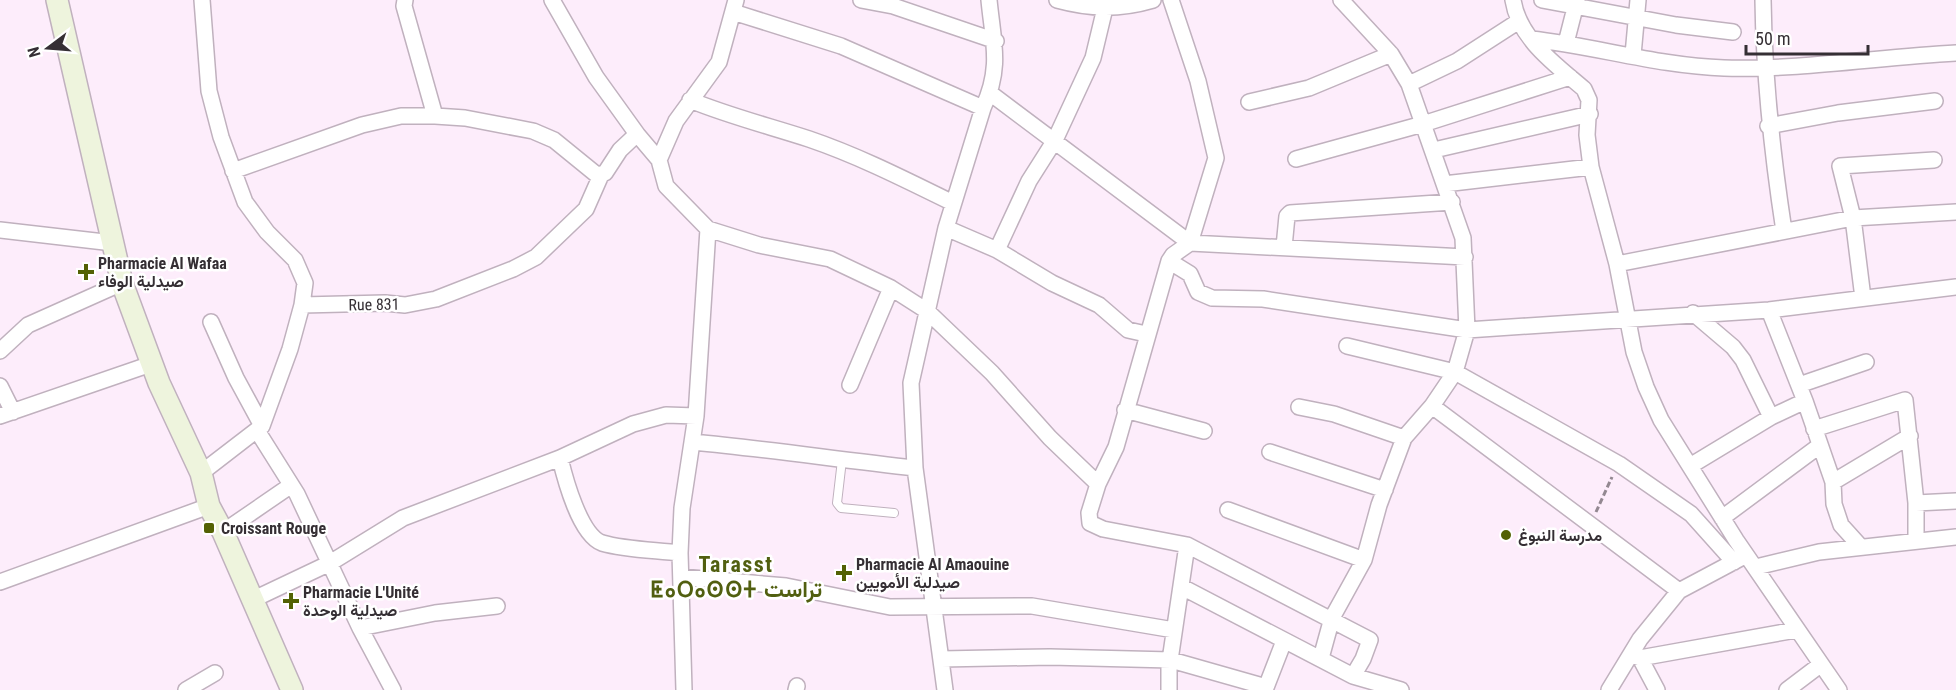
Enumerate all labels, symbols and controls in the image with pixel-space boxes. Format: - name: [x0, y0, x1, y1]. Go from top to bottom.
- north arrow: [18, 18, 78, 78]
- scale bar: [1746, 18, 1868, 56]
- text: 50 m: [1755, 28, 1790, 49]
- text: N: [24, 45, 45, 59]
- place label: Pharmacie Al Wafaa صيدلية الوفاء: [98, 254, 227, 292]
- marker: Pharmacie Al Wafaa صيدلية الوفاء: [79, 265, 93, 279]
- street label: Rue 831: [348, 295, 400, 314]
- place label: Croissant Rouge: [221, 519, 326, 538]
- marker: Croissant Rouge: [202, 521, 216, 535]
- place label: مدرسة النبوغ: [1518, 526, 1603, 546]
- marker: مدرسة النبوغ: [1499, 528, 1513, 542]
- district label: Tarasst ⵟⴰⵔⴰⵙⵙⵜ تراست: [650, 552, 822, 603]
- place label: Pharmacie Al Amaouine صيدلية الأمويين: [856, 555, 1010, 593]
- marker: Pharmacie Al Amaouine صيدلية الأمويين: [837, 566, 851, 580]
- place label: Pharmacie L'Unité صيدلية الوحدة: [303, 583, 419, 621]
- marker: Pharmacie L'Unité صيدلية الوحدة: [284, 594, 298, 608]

